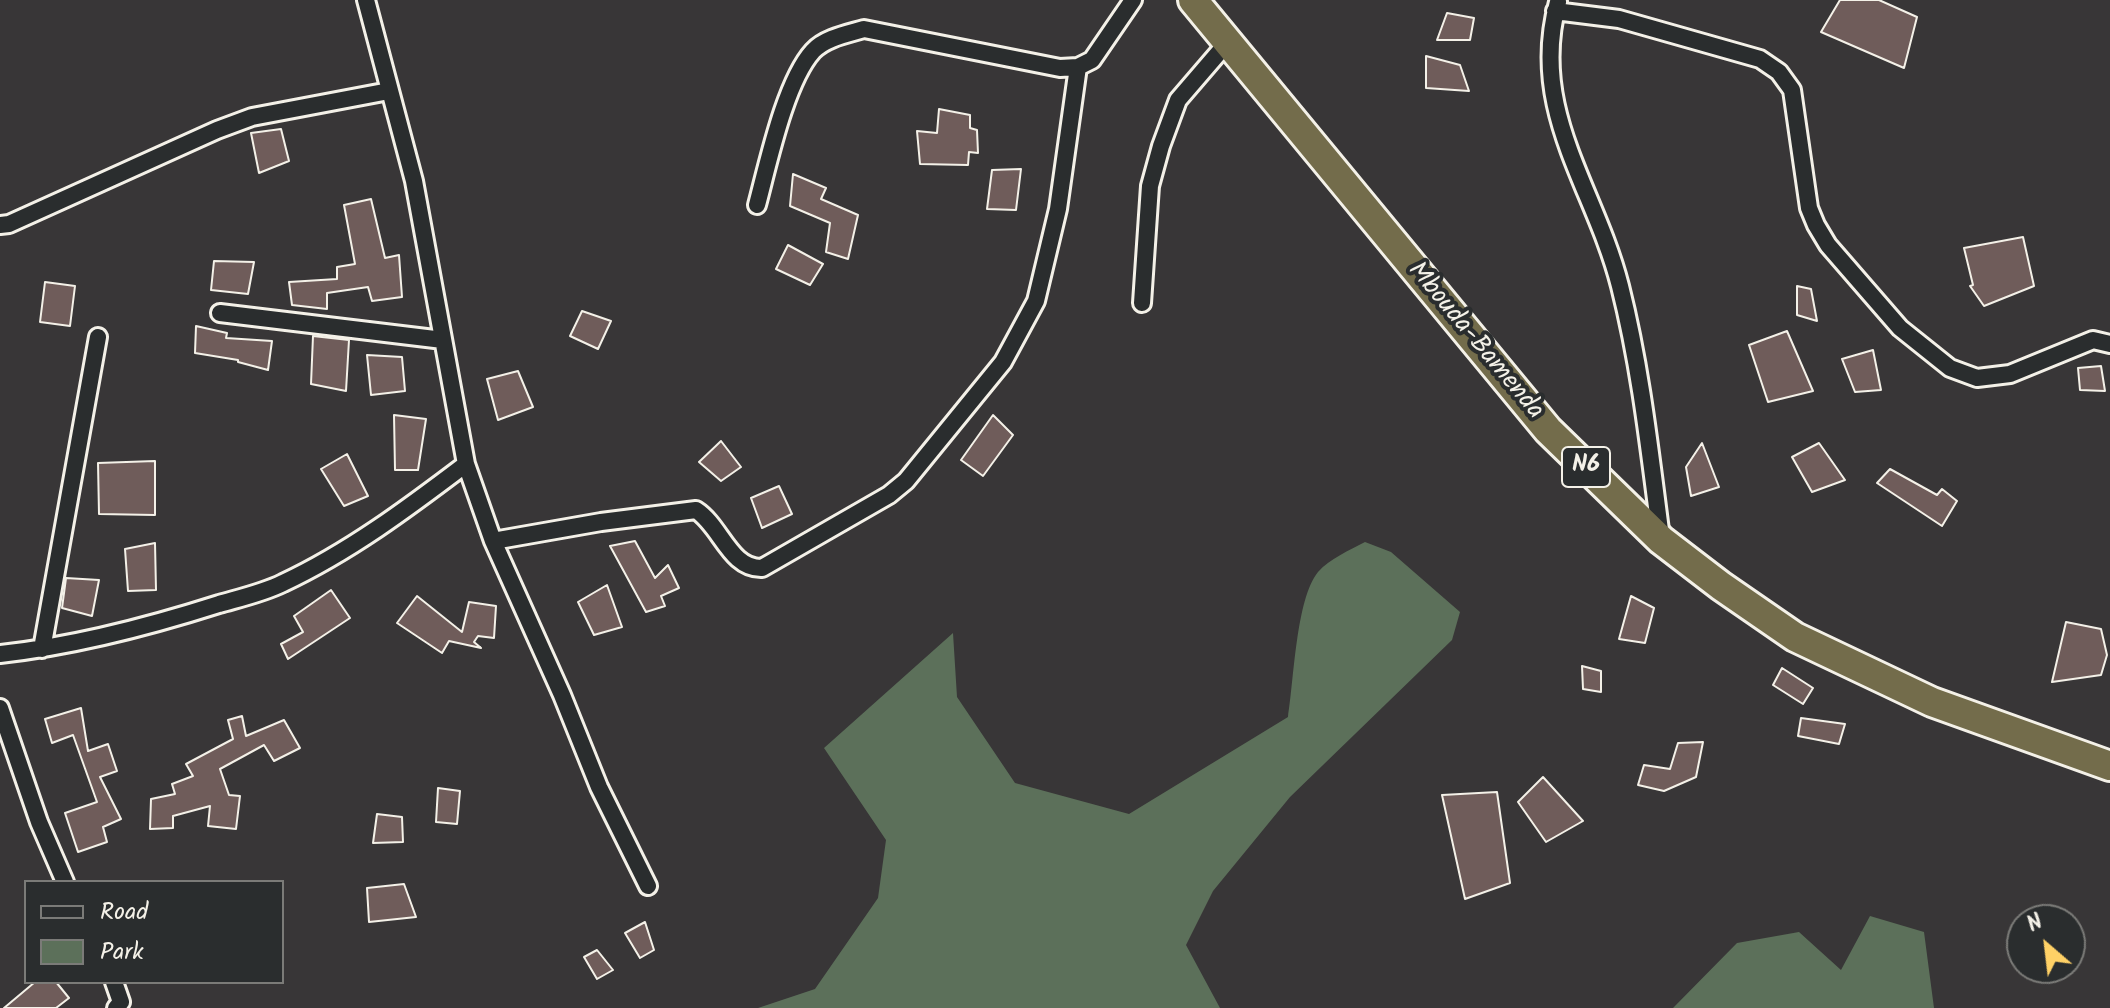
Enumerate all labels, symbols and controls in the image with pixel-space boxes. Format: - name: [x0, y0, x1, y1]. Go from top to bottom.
- street label: Mbouda-Bamenda: [1399, 257, 1549, 427]
- road number: N6: [1562, 447, 1610, 487]
- legend: [24, 880, 284, 984]
- text: Road: [100, 893, 148, 932]
- north arrow: [2006, 904, 2086, 984]
- text: N: [2021, 905, 2050, 943]
- text: Park: [100, 933, 144, 972]

